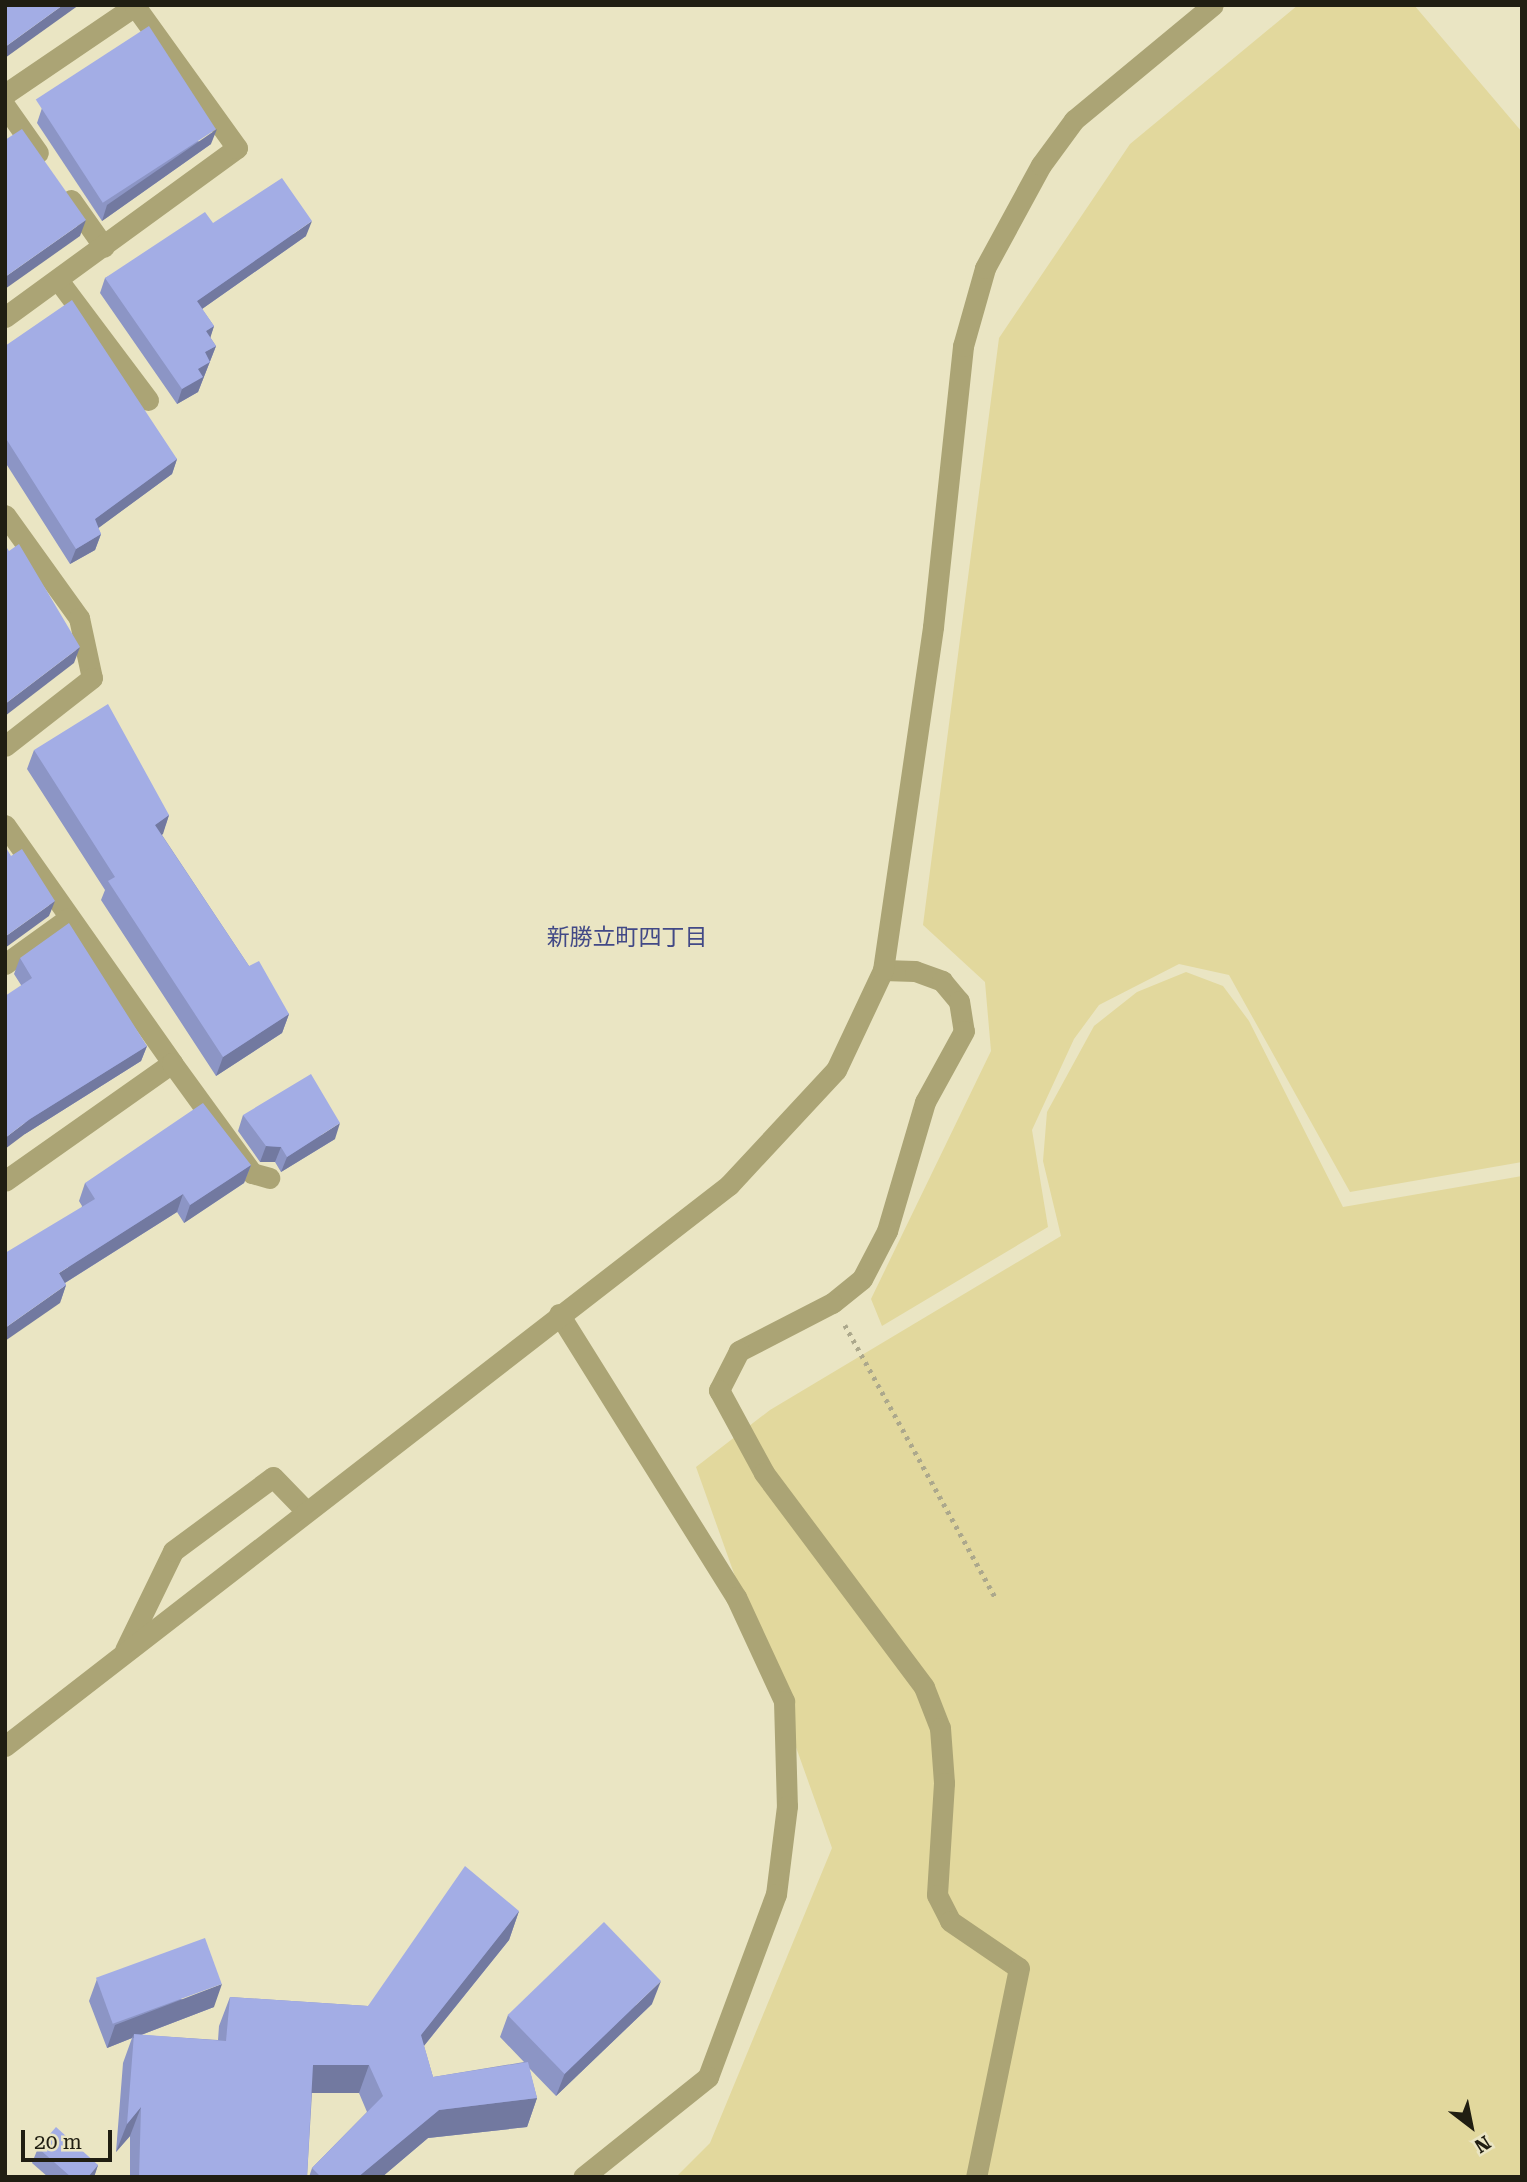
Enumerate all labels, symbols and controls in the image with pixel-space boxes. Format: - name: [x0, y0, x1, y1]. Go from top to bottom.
- district label: 新勝立町四丁目: [547, 924, 707, 952]
- north arrow: [1436, 2091, 1506, 2161]
- scale bar: [24, 2116, 116, 2160]
- text: 20 m: [34, 2130, 82, 2154]
- text: N: [1470, 2131, 1495, 2158]

